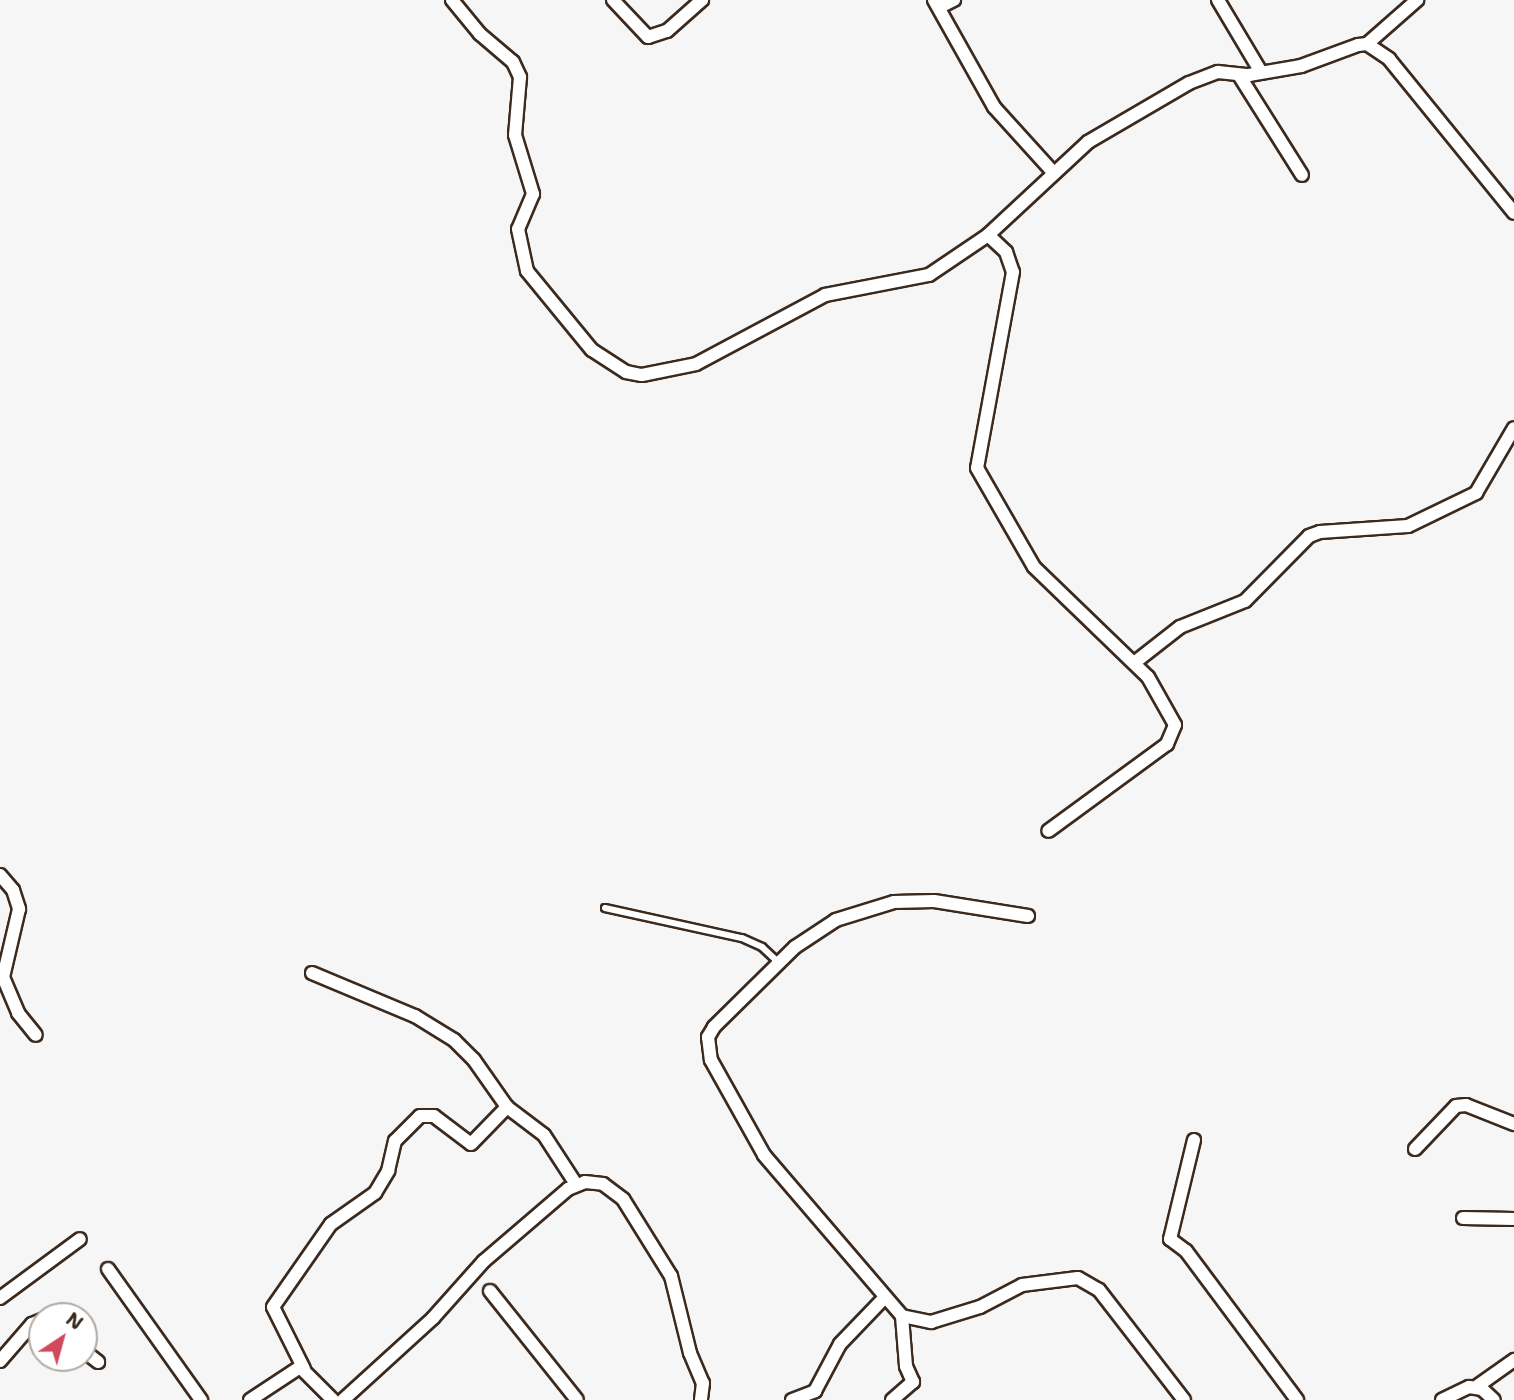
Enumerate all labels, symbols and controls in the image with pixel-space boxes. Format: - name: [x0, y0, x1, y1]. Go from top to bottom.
- north arrow: [28, 1302, 98, 1372]
- text: N: [61, 1307, 88, 1336]

